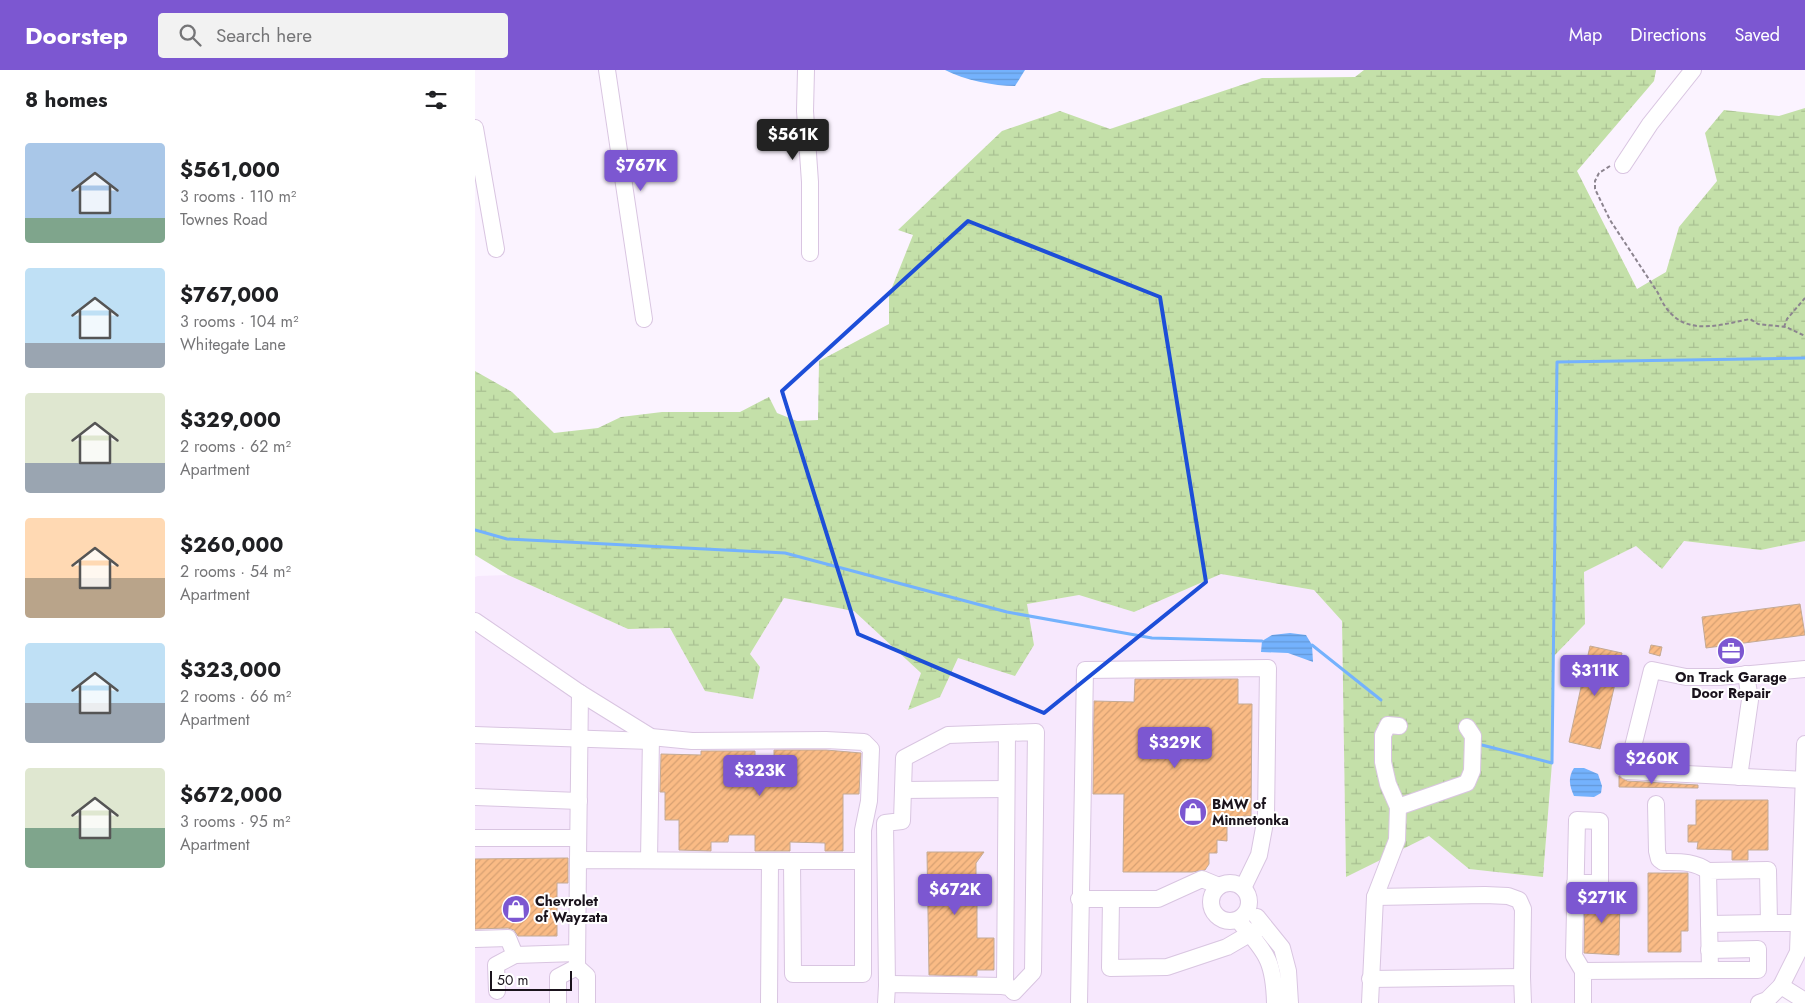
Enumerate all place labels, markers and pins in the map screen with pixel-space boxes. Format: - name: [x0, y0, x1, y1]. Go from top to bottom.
- pin: $561K: [758, 118, 828, 161]
- pin: $767K: [606, 150, 676, 192]
- office icon: On Track Garage Door Repair: [1716, 636, 1746, 666]
- pin: $311K: [1560, 654, 1630, 697]
- place label: On Track Garage Door Repair: [1675, 667, 1787, 703]
- pin: $329K: [1140, 726, 1210, 769]
- pin: $260K: [1617, 742, 1687, 785]
- pin: $323K: [725, 754, 795, 797]
- place label: BMW of Minnetonka: [1212, 794, 1289, 830]
- shop icon: BMW of Minnetonka: [1178, 797, 1208, 827]
- pin: $672K: [920, 874, 990, 916]
- pin: $271K: [1567, 882, 1637, 924]
- place label: Chevrolet of Wayzata: [535, 891, 608, 927]
- shop icon: Chevrolet of Wayzata: [501, 894, 531, 924]

